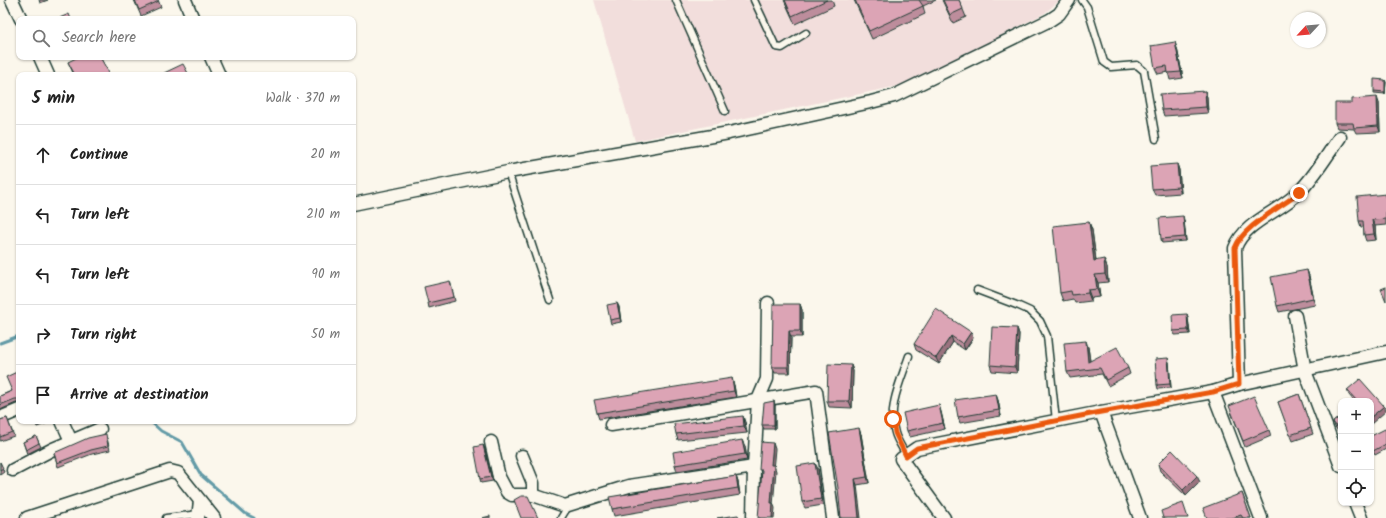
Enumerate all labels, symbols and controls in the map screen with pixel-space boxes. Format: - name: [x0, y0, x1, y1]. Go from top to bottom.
- north arrow: [1290, 12, 1326, 48]
- search box: [16, 16, 356, 60]
- text: Search here: [62, 26, 136, 50]
- icon: search: [30, 27, 52, 49]
- text: 5 min: [32, 85, 75, 112]
- text: Walk · 370 m: [265, 88, 340, 109]
- text: Continue: [70, 143, 128, 167]
- icon: ahead: [32, 144, 54, 166]
- text: 20 m: [310, 144, 340, 165]
- route end: [1290, 184, 1308, 202]
- text: Turn left: [70, 203, 130, 227]
- icon: left: [32, 204, 54, 226]
- text: 210 m: [306, 204, 340, 225]
- text: Turn left: [70, 263, 130, 287]
- icon: left: [32, 264, 54, 286]
- text: 90 m: [312, 264, 340, 285]
- text: Turn right: [70, 323, 137, 347]
- icon: right: [32, 324, 54, 346]
- text: 50 m: [311, 324, 340, 345]
- text: Arrive at destination: [70, 383, 209, 407]
- icon: arrive: [32, 384, 54, 406]
- map controls: [1338, 398, 1374, 506]
- button: +: [1338, 398, 1374, 434]
- route start: [884, 410, 902, 428]
- button: −: [1338, 434, 1374, 470]
- button: locate: [1338, 470, 1374, 506]

